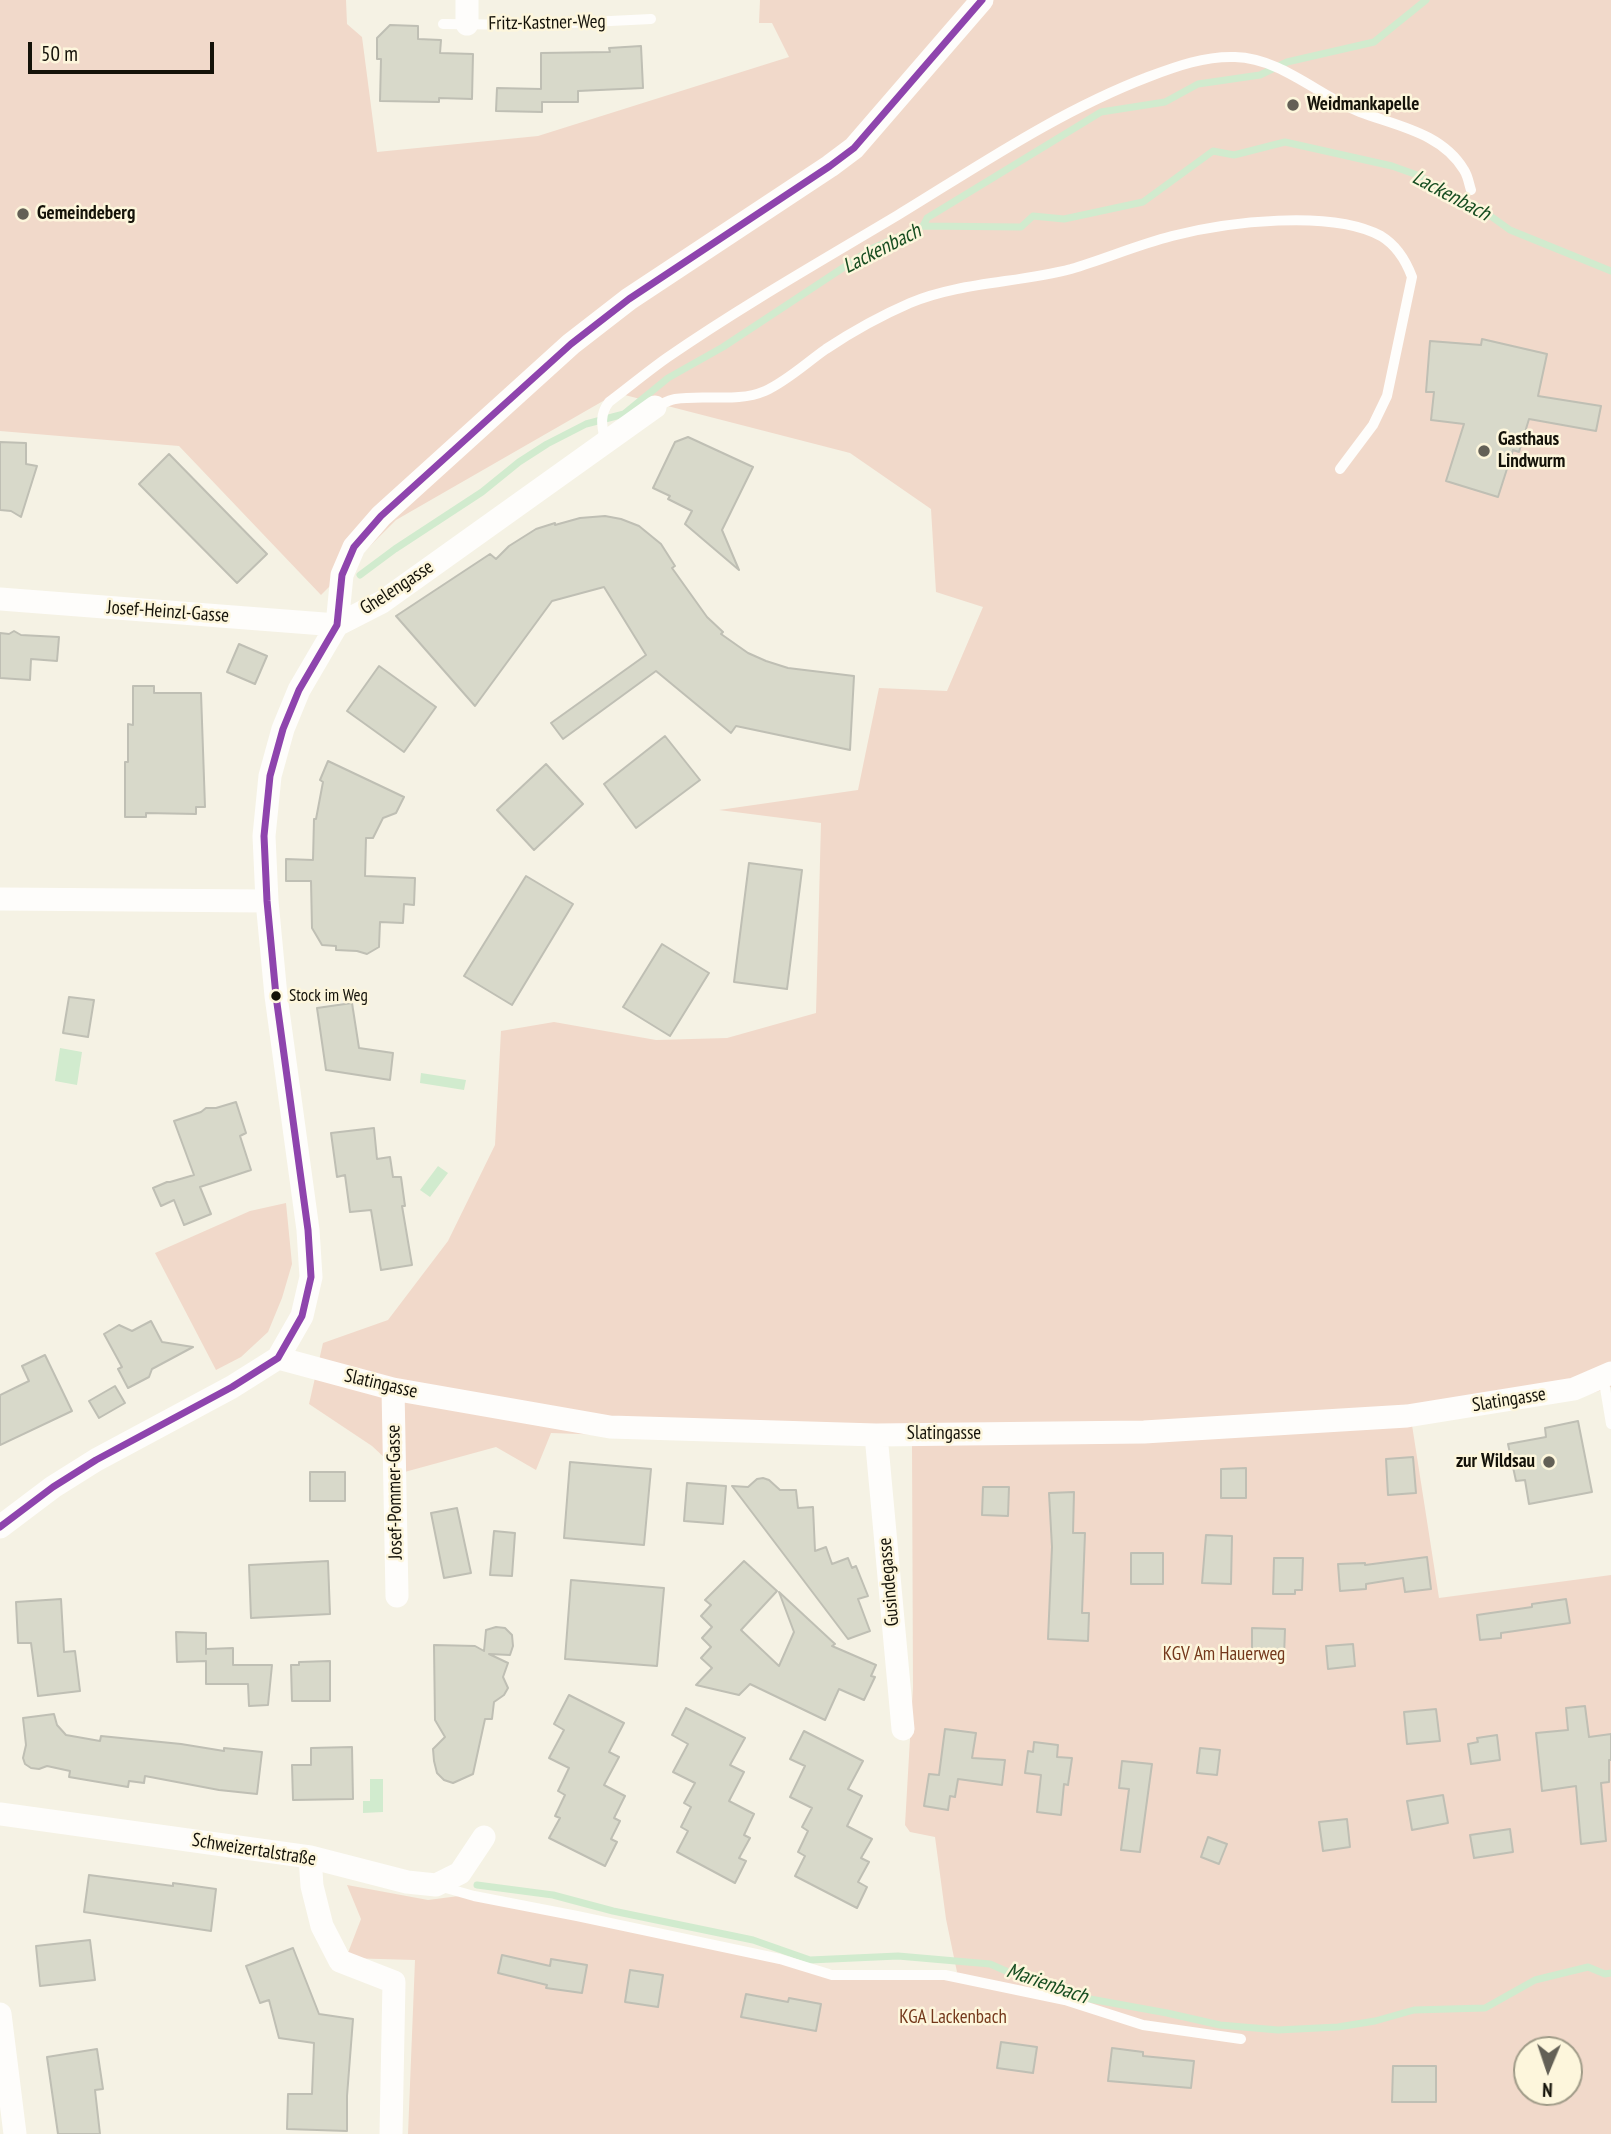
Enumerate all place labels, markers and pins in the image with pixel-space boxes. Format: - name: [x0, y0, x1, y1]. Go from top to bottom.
- place label: Weidmankapelle: [1307, 94, 1419, 116]
- marker: Weidmankapelle: [1285, 97, 1301, 113]
- place label: Gemeindeberg: [37, 203, 135, 225]
- marker: Gemeindeberg: [15, 206, 31, 222]
- place label: Gasthaus Lindwurm: [1498, 429, 1565, 473]
- marker: Gasthaus Lindwurm: [1476, 443, 1492, 459]
- place label: Stock im Weg: [289, 986, 368, 1006]
- marker: Stock im Weg: [269, 989, 283, 1003]
- place label: zur Wildsau: [1456, 1451, 1535, 1473]
- marker: zur Wildsau: [1541, 1454, 1557, 1470]

